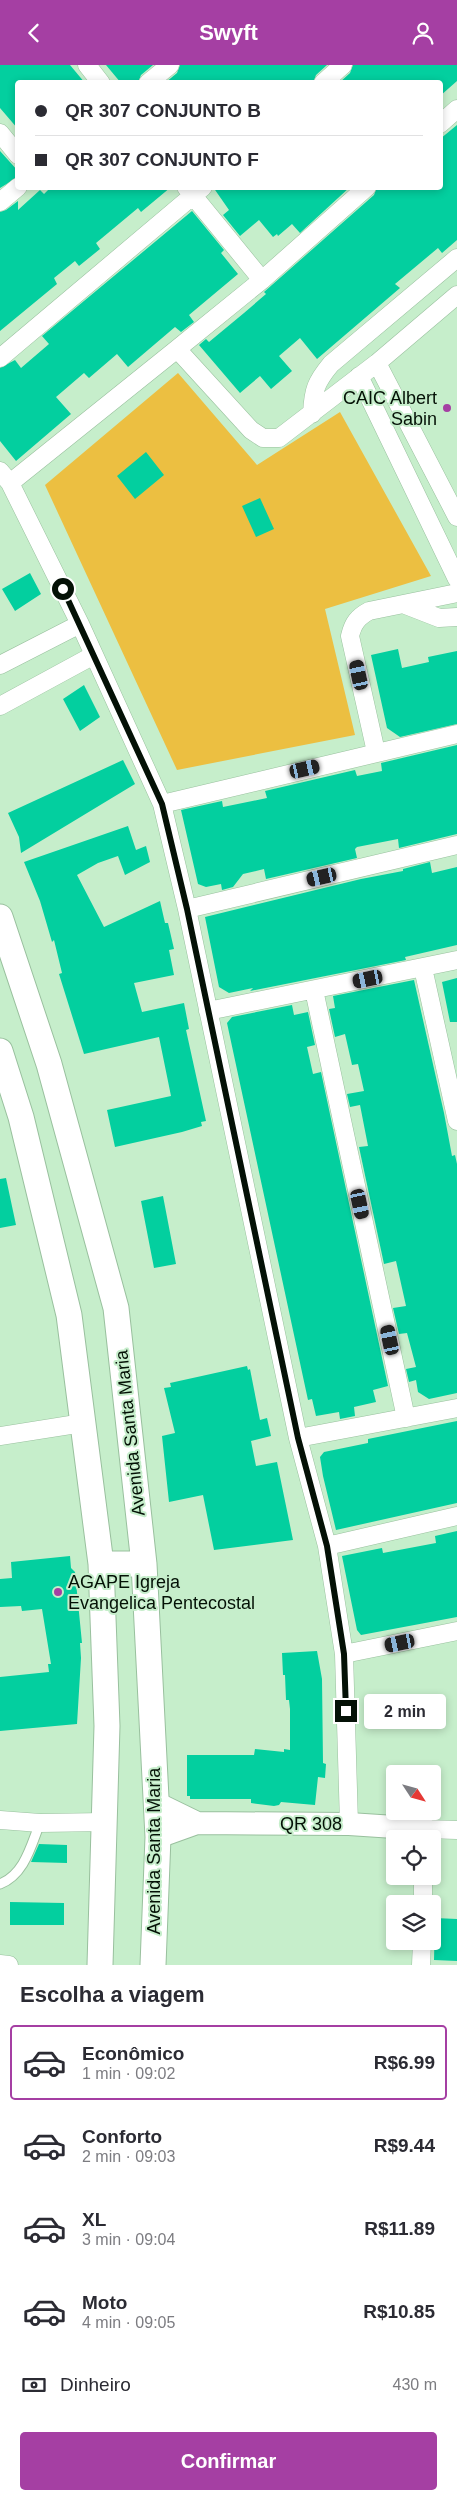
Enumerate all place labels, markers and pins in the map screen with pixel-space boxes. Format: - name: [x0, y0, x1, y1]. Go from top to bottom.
- place label: CAIC Albert Sabin: [343, 388, 437, 429]
- marker: CAIC Albert Sabin: [441, 402, 453, 414]
- place label: AGAPE Igreja Evangelica Pentecostal: [68, 1572, 255, 1613]
- marker: AGAPE Igreja Evangelica Pentecostal: [52, 1586, 64, 1598]

